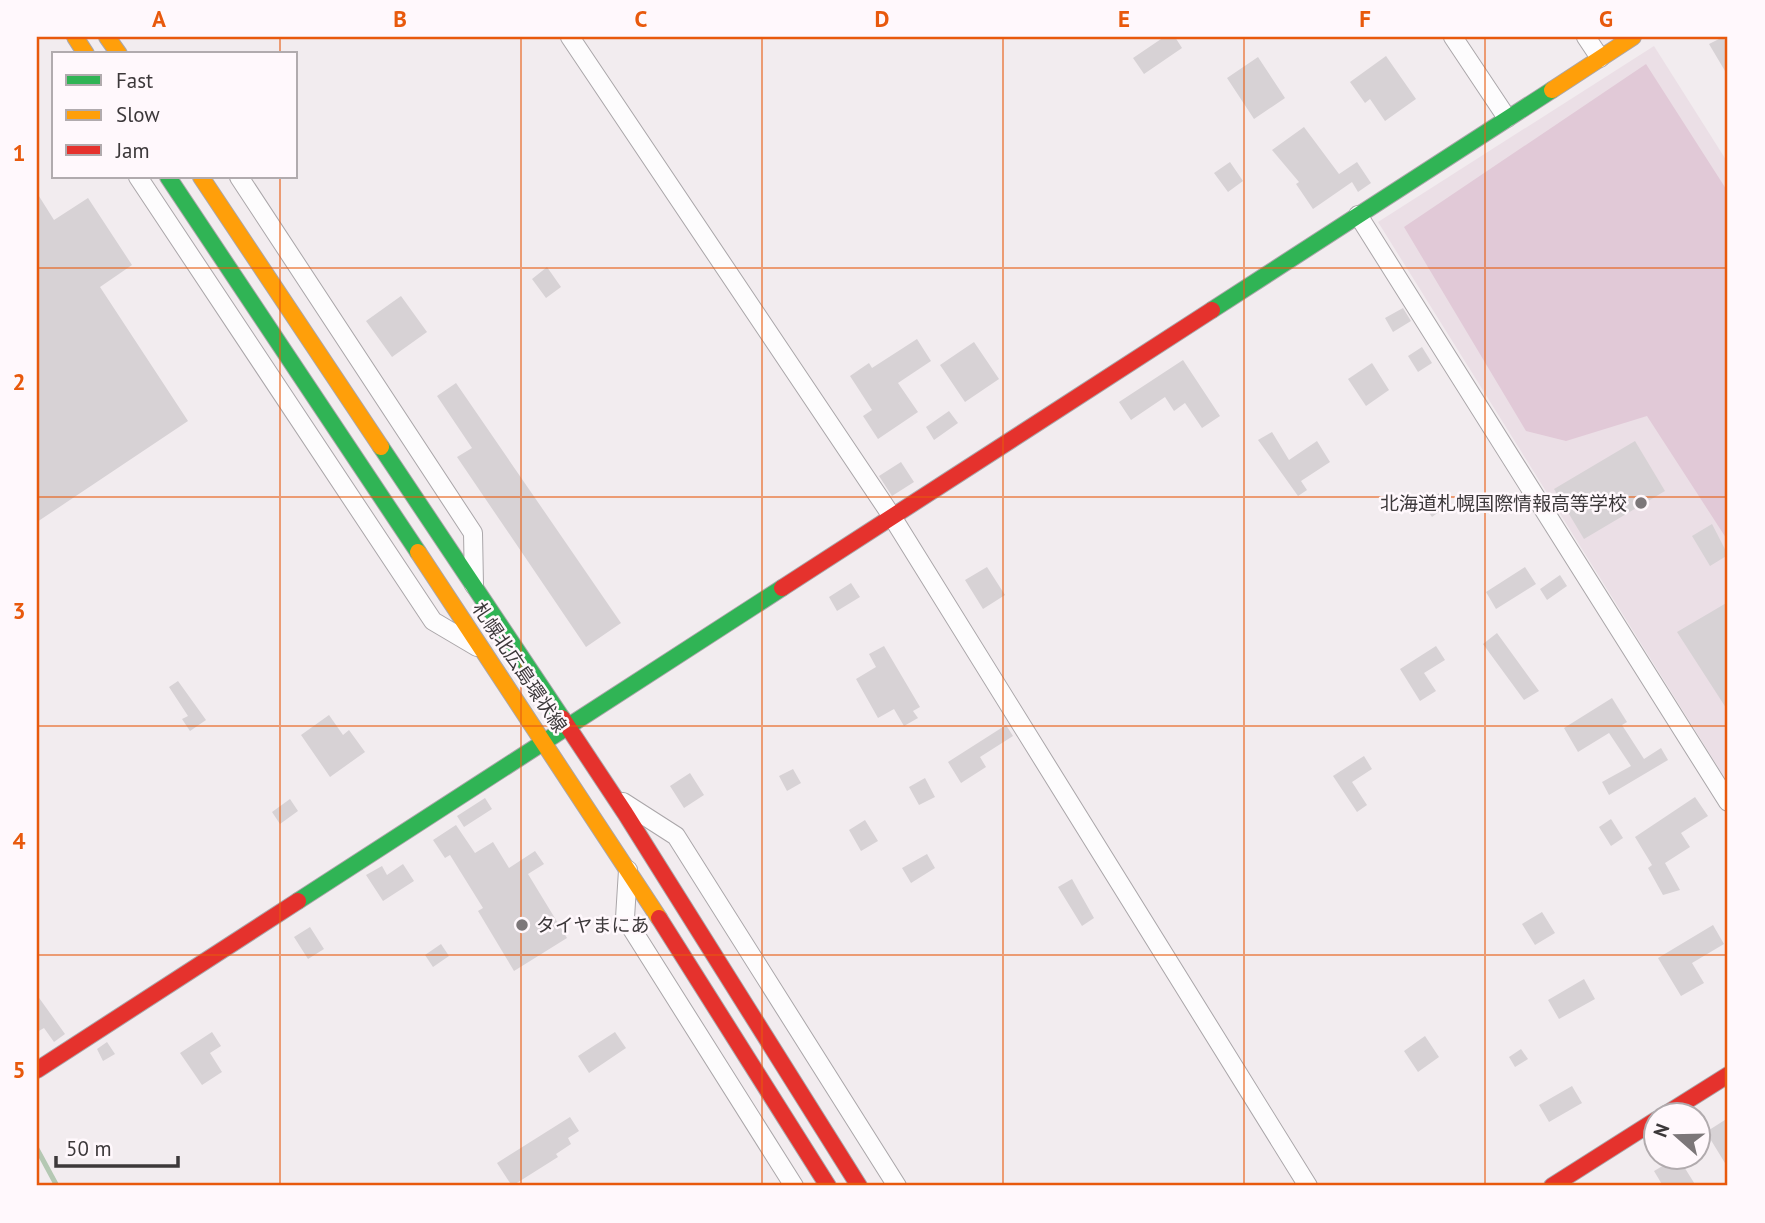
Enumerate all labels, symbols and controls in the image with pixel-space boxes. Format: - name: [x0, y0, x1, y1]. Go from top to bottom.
- text: A: [152, 4, 166, 33]
- text: B: [393, 4, 407, 33]
- text: C: [635, 4, 648, 33]
- text: D: [875, 4, 889, 33]
- text: E: [1118, 4, 1130, 33]
- text: F: [1359, 4, 1371, 33]
- text: G: [1599, 4, 1613, 33]
- legend: [52, 52, 298, 178]
- text: Fast: [116, 67, 153, 94]
- text: Slow: [116, 101, 160, 128]
- text: Jam: [115, 137, 150, 164]
- text: 1: [12, 138, 26, 167]
- text: 2: [12, 367, 26, 396]
- place label: 北海道札幌国際情報高等学校: [1380, 491, 1627, 515]
- marker: 北海道札幌国際情報高等学校: [1633, 495, 1649, 511]
- text: 3: [12, 596, 26, 625]
- street label: 札幌北広島環状線: [468, 597, 572, 737]
- text: 4: [12, 826, 26, 855]
- place label: タイヤまにあ: [536, 913, 649, 937]
- marker: タイヤまにあ: [514, 917, 530, 933]
- text: 5: [12, 1055, 26, 1084]
- north arrow: [1642, 1100, 1712, 1170]
- text: N: [1648, 1120, 1674, 1140]
- scale bar: [56, 1125, 178, 1169]
- text: 50 m: [66, 1135, 112, 1162]

